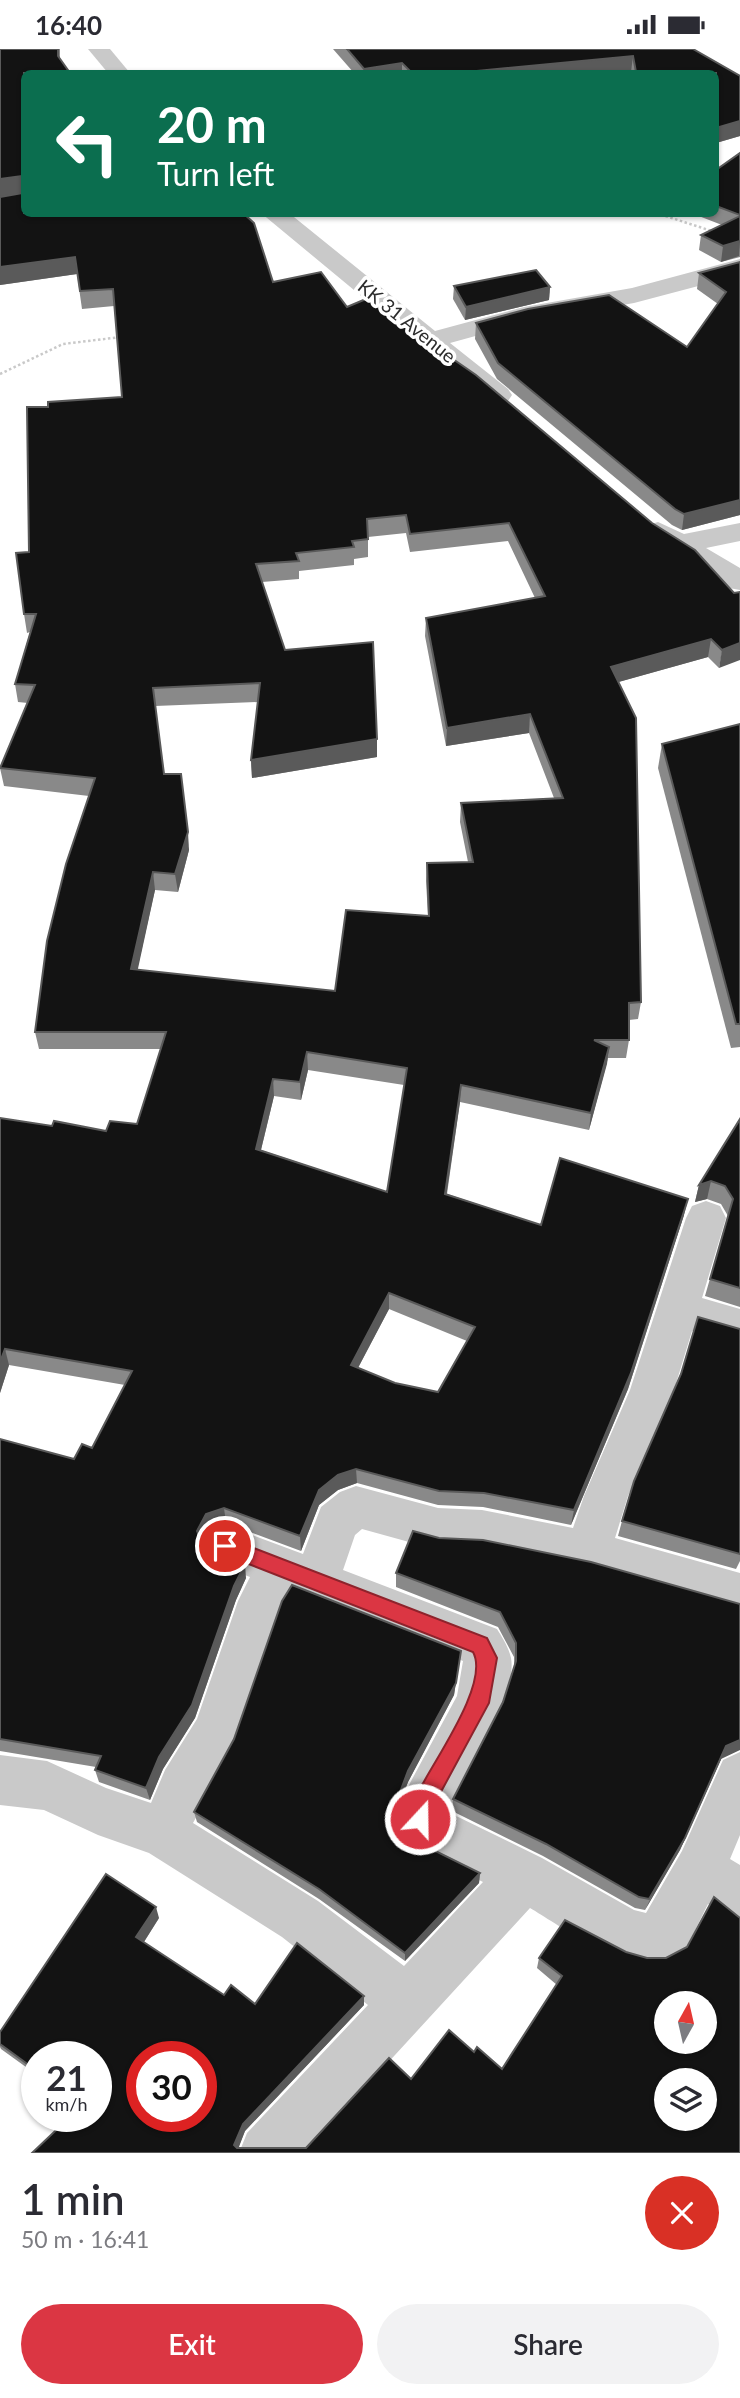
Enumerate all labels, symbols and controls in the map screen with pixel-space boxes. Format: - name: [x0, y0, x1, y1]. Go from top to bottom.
- text: 16:40: [35, 9, 102, 41]
- text: 20 m: [157, 95, 267, 153]
- icon: left: [42, 98, 133, 189]
- text: Turn left: [157, 154, 274, 193]
- street label: KK 31 Avenue: [354, 274, 461, 367]
- pin: [195, 1516, 255, 1576]
- icon: arrive: [206, 1527, 244, 1565]
- position arrow: [383, 1782, 457, 1856]
- north arrow: [654, 1991, 718, 2055]
- map controls: [654, 1991, 717, 2131]
- speed limit sign: 30: [126, 2041, 217, 2132]
- text: 21: [46, 2056, 87, 2098]
- button: layers: [654, 2068, 717, 2131]
- text: km/h: [45, 2093, 88, 2115]
- text: 1 min: [21, 2174, 125, 2224]
- button: close: [645, 2176, 719, 2250]
- text: 50 m · 16:41: [21, 2225, 149, 2253]
- button: Exit: [21, 2304, 363, 2384]
- button: Share: [377, 2304, 719, 2384]

